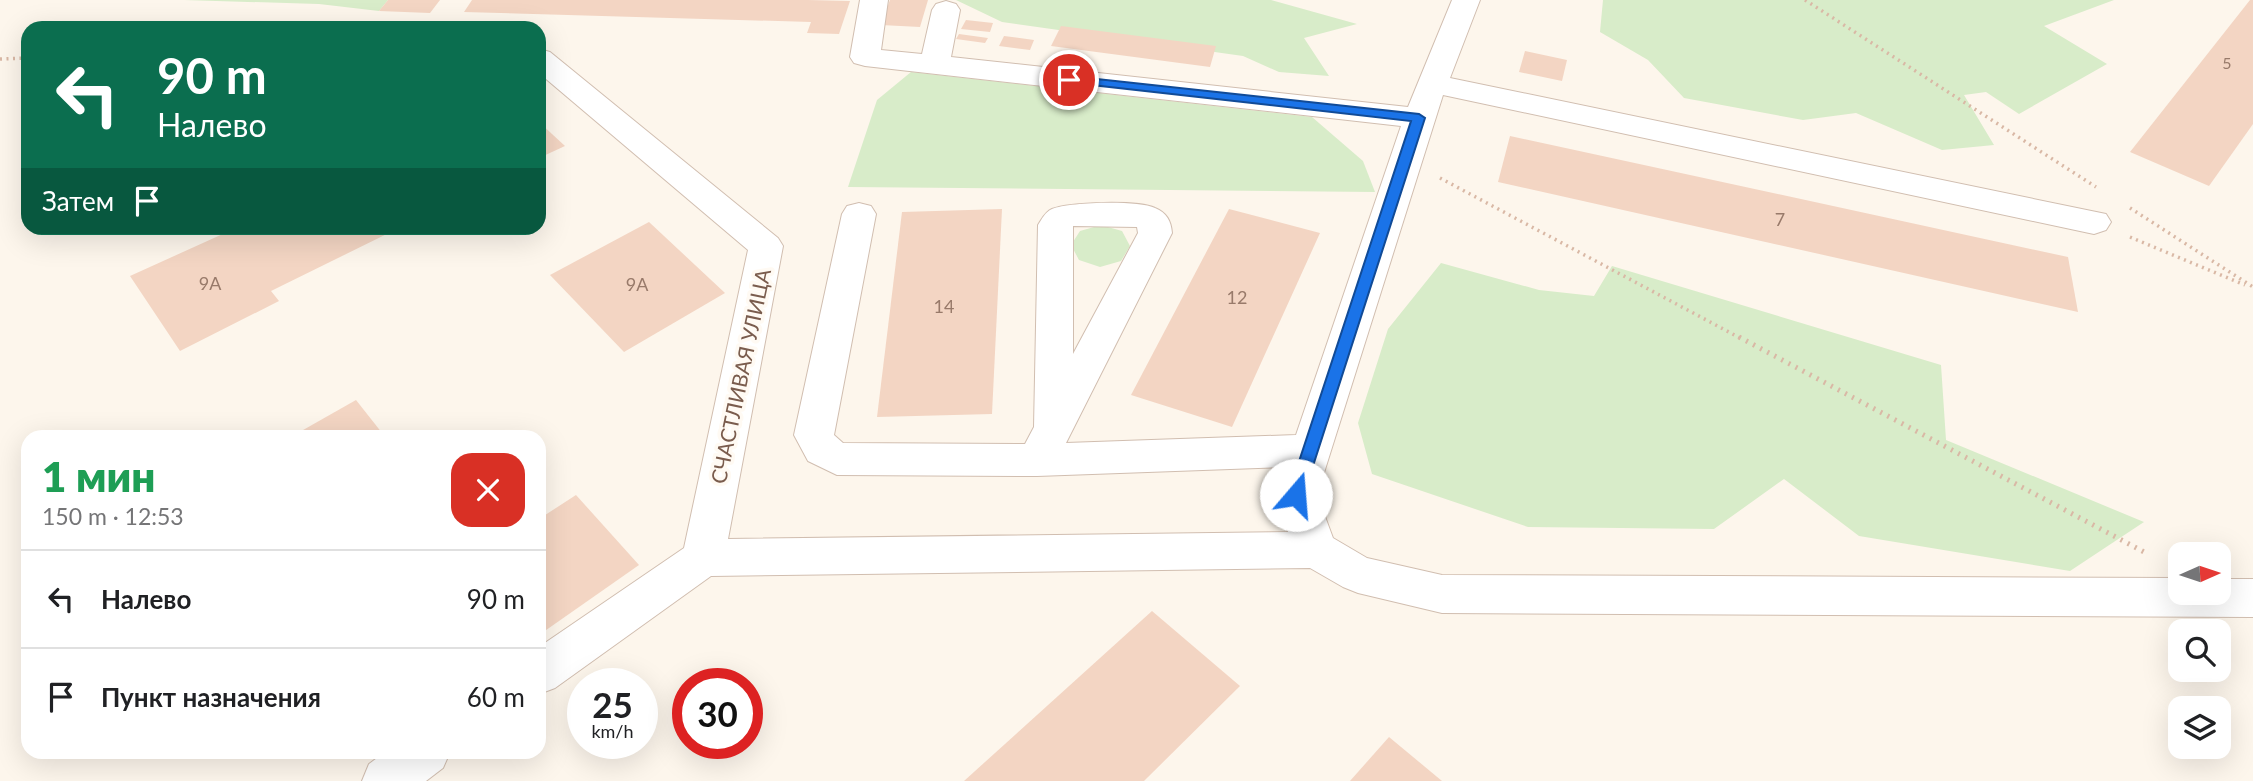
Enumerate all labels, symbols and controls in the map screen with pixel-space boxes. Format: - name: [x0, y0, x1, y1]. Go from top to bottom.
- text: 90 m: [157, 46, 267, 104]
- icon: left: [42, 49, 133, 140]
- pin: [1039, 50, 1099, 110]
- house number: 5: [2222, 53, 2232, 72]
- icon: arrive: [1050, 61, 1088, 99]
- text: Налево: [157, 105, 267, 144]
- icon: arrive: [128, 182, 166, 220]
- text: Затем: [42, 185, 114, 217]
- house number: 7: [1775, 208, 1785, 230]
- street label: СЧАСТЛИВАЯ УЛИЦА: [705, 265, 775, 486]
- house number: 9А: [199, 272, 222, 294]
- house number: 9А: [626, 273, 649, 295]
- house number: 12: [1227, 286, 1247, 308]
- house number: 14: [934, 295, 954, 317]
- text: 1 мин: [42, 451, 156, 501]
- button: close: [451, 453, 525, 527]
- position arrow: [1259, 458, 1333, 532]
- text: 150 m · 12:53: [42, 502, 184, 530]
- north arrow: [2168, 542, 2231, 606]
- map controls: [2168, 542, 2231, 759]
- icon: left: [42, 580, 80, 618]
- text: Налево: [101, 583, 191, 615]
- text: 90 m: [467, 583, 525, 615]
- button: search: [2168, 619, 2231, 682]
- speed limit sign: 30: [672, 668, 763, 759]
- icon: arrive: [42, 678, 80, 716]
- text: Пункт назначения: [101, 681, 321, 713]
- text: 60 m: [467, 681, 525, 713]
- text: 25: [592, 683, 633, 725]
- button: layers: [2168, 696, 2231, 759]
- text: km/h: [591, 720, 634, 742]

